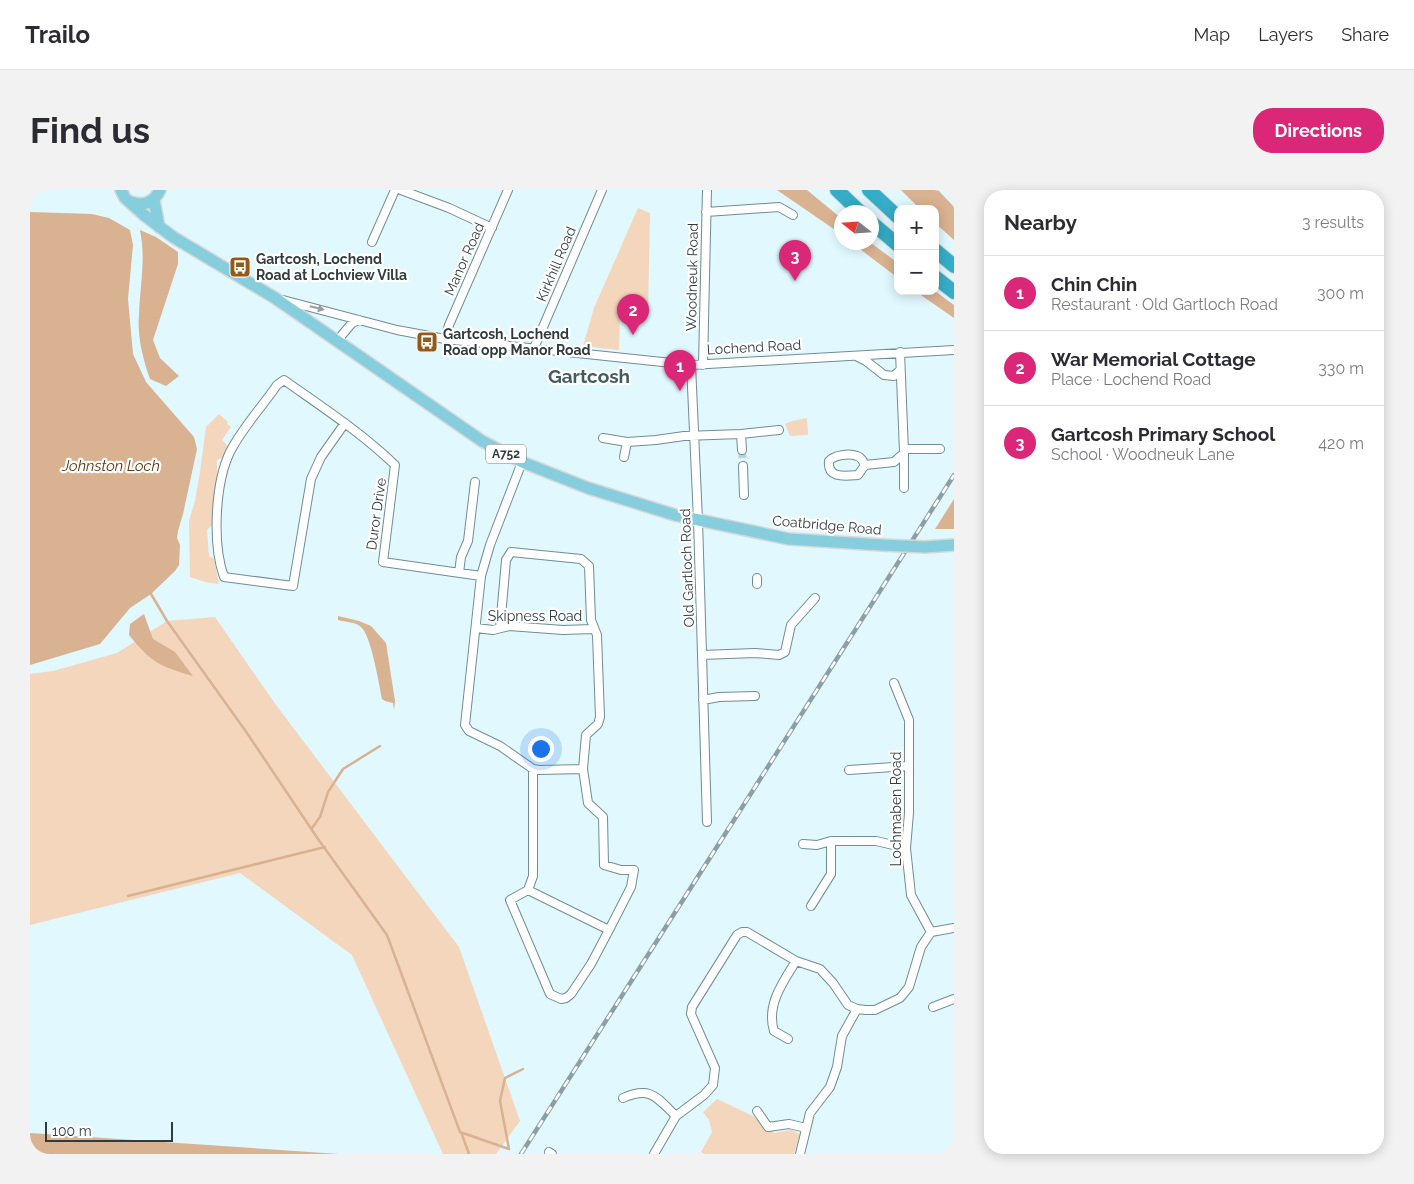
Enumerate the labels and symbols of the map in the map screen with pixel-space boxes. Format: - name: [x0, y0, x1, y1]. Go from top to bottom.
- north arrow: [834, 205, 879, 250]
- street label: Manor Road: [441, 220, 487, 298]
- street label: Woodneuk Road: [683, 223, 701, 331]
- street label: Kirkhill Road: [533, 224, 579, 304]
- pin: 3: [779, 240, 811, 281]
- place label: Gartcosh, Lochend Road at Lochview Villa: [256, 251, 407, 283]
- bus stop icon: Gartcosh, Lochend Road at Lochview Villa: [228, 255, 252, 279]
- pin: 2: [617, 294, 649, 335]
- one-way arrow: [310, 305, 325, 313]
- place label: Gartcosh, Lochend Road opp Manor Road: [443, 326, 591, 358]
- bus stop icon: Gartcosh, Lochend Road opp Manor Road: [415, 330, 439, 354]
- street label: Lochend Road: [706, 337, 802, 357]
- pin: 1: [664, 350, 696, 391]
- district label: Gartcosh: [548, 365, 630, 387]
- road number: A752: [486, 444, 526, 464]
- water label: Johnston Loch: [61, 457, 160, 475]
- street label: Duror Drive: [363, 477, 389, 551]
- street label: Old Gartloch Road: [677, 508, 697, 628]
- street label: Coatbridge Road: [772, 512, 882, 538]
- street label: Skipness Road: [488, 608, 582, 624]
- your location: [528, 736, 554, 762]
- street label: Lochmaben Road: [888, 752, 904, 866]
- scale bar: [45, 1119, 172, 1142]

